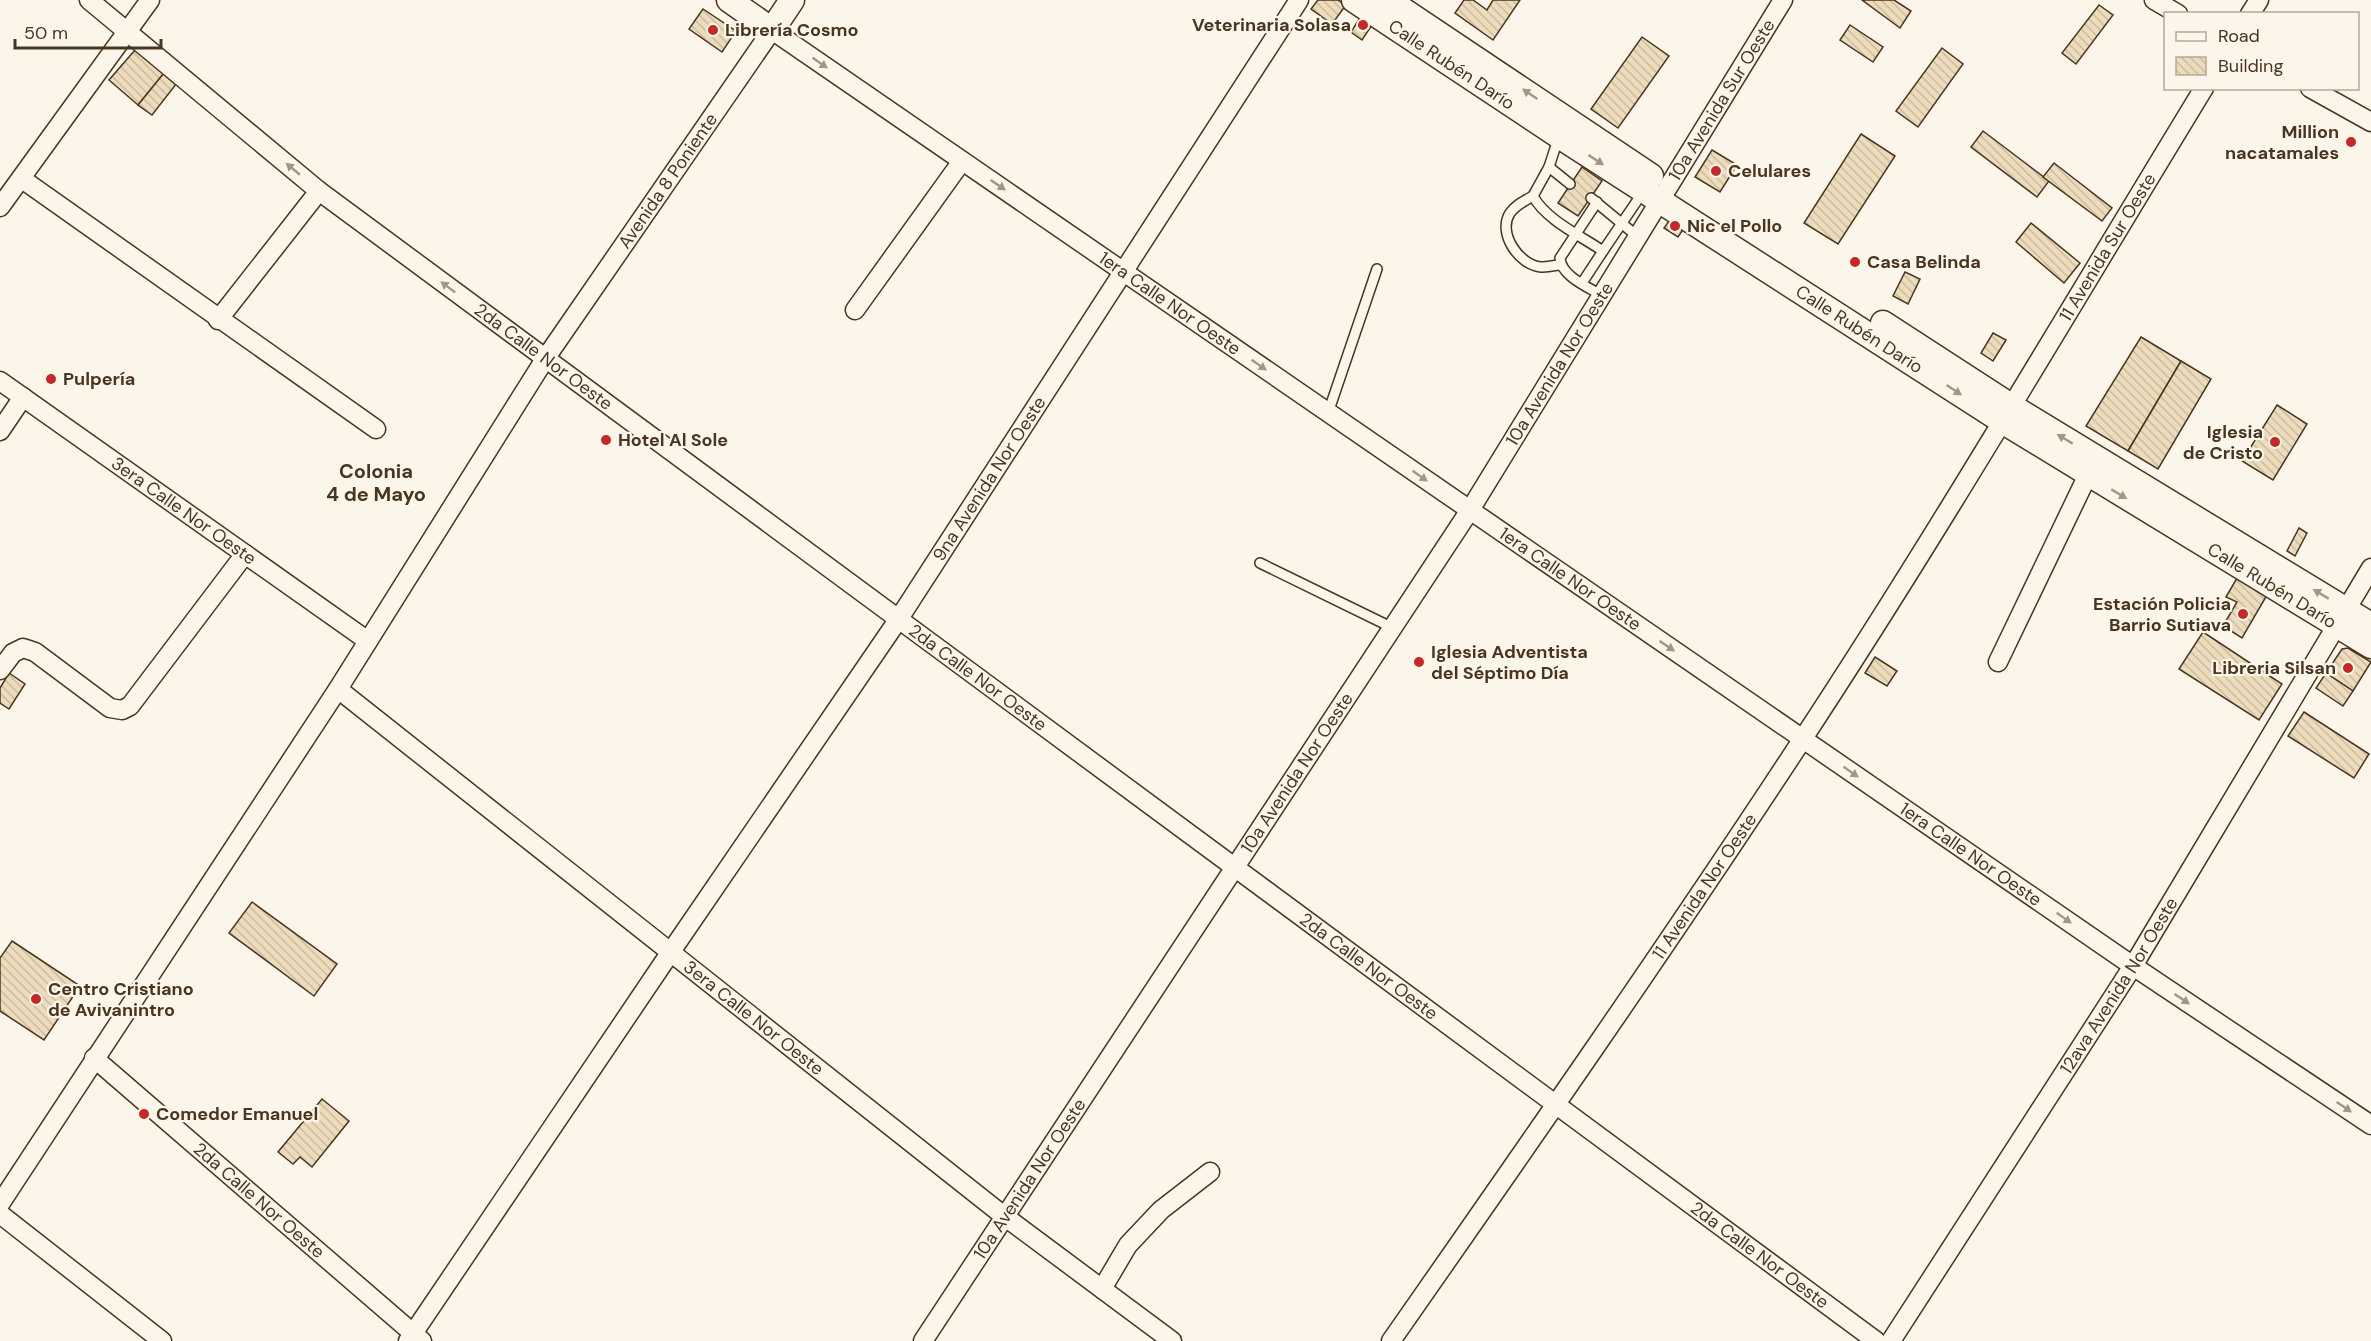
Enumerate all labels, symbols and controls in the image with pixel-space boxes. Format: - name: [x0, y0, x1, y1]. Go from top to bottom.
- scale bar: [15, 12, 160, 50]
- legend: [2164, 12, 2359, 90]
- place label: Veterinaria Solasa: [1192, 13, 1351, 37]
- street label: Calle Rubén Darío: [1384, 14, 1519, 115]
- street label: 10a Avenida Sur Oeste: [1663, 15, 1780, 185]
- place label: Librería Cosmo: [725, 18, 859, 42]
- marker: Veterinaria Solasa: [1356, 18, 1370, 32]
- text: 50 m: [24, 21, 68, 45]
- marker: Librería Cosmo: [706, 23, 720, 37]
- text: Road: [2218, 24, 2260, 48]
- text: Building: [2218, 54, 2283, 78]
- one-way arrow: [812, 57, 828, 68]
- one-way arrow: [1522, 89, 1538, 100]
- street label: Avenida 8 Poniente: [613, 108, 723, 253]
- place label: Million nacatamales: [2225, 120, 2339, 165]
- marker: Million nacatamales: [2344, 135, 2358, 149]
- one-way arrow: [1587, 154, 1604, 165]
- place label: Celulares: [1728, 159, 1811, 183]
- one-way arrow: [285, 162, 301, 175]
- marker: Celulares: [1709, 164, 1723, 178]
- street label: 11 Avenida Sur Oeste: [2054, 169, 2162, 326]
- one-way arrow: [990, 180, 1006, 191]
- place label: Nic el Pollo: [1687, 214, 1782, 238]
- marker: Nic el Pollo: [1668, 219, 1682, 233]
- street label: 1era Calle Nor Oeste: [1094, 246, 1245, 361]
- place label: Casa Belinda: [1867, 250, 1981, 274]
- marker: Casa Belinda: [1848, 255, 1862, 269]
- street label: 10a Avenida Nor Oeste: [1500, 278, 1619, 450]
- street label: Calle Rubén Darío: [1791, 279, 1928, 379]
- one-way arrow: [440, 281, 455, 293]
- street label: 2da Calle Nor Oeste: [469, 298, 617, 416]
- one-way arrow: [1251, 359, 1267, 371]
- place label: Pulpería: [63, 367, 135, 391]
- marker: Pulpería: [44, 372, 58, 386]
- one-way arrow: [1946, 384, 1962, 395]
- street label: 9na Avenida Nor Oeste: [927, 392, 1051, 566]
- place label: Iglesia de Cristo: [2183, 420, 2263, 465]
- place label: Hotel Al Sole: [618, 428, 728, 452]
- marker: Hotel Al Sole: [599, 433, 613, 447]
- one-way arrow: [2057, 433, 2073, 444]
- marker: Iglesia de Cristo: [2268, 435, 2282, 449]
- street label: 3era Calle Nor Oeste: [106, 451, 261, 570]
- district label: Colonia 4 de Mayo: [326, 458, 426, 507]
- one-way arrow: [1411, 470, 1427, 482]
- one-way arrow: [2111, 488, 2127, 499]
- street label: 1era Calle Nor Oeste: [1494, 522, 1646, 636]
- street label: Calle Rubén Darío: [2203, 537, 2341, 634]
- one-way arrow: [2313, 589, 2329, 600]
- place label: Estación Policia Barrio Sutiava: [2093, 592, 2231, 637]
- marker: Estación Policia Barrio Sutiava: [2236, 607, 2250, 621]
- street label: 2da Calle Nor Oeste: [904, 619, 1052, 737]
- place label: Iglesia Adventista del Séptimo Día: [1431, 640, 1588, 685]
- one-way arrow: [1659, 640, 1675, 651]
- marker: Iglesia Adventista del Séptimo Día: [1412, 655, 1426, 669]
- place label: Libreria Silsan: [2212, 656, 2336, 680]
- marker: Libreria Silsan: [2341, 661, 2355, 675]
- street label: 10a Avenida Nor Oeste: [1235, 688, 1359, 858]
- one-way arrow: [1843, 766, 1859, 777]
- street label: 1era Calle Nor Oeste: [1895, 797, 2046, 912]
- street label: 11 Avenida Nor Oeste: [1647, 809, 1762, 964]
- street label: 12ava Avenida Nor Oeste: [2054, 893, 2183, 1079]
- street label: 2da Calle Nor Oeste: [1295, 907, 1443, 1025]
- one-way arrow: [2055, 913, 2072, 924]
- street label: 3era Calle Nor Oeste: [679, 955, 829, 1081]
- place label: Centro Cristiano de Avivanintro: [48, 977, 194, 1022]
- marker: Centro Cristiano de Avivanintro: [29, 992, 43, 1006]
- one-way arrow: [2174, 993, 2190, 1004]
- street label: 10a Avenida Nor Oeste: [968, 1094, 1091, 1264]
- one-way arrow: [2336, 1101, 2352, 1112]
- place label: Comedor Emanuel: [156, 1102, 318, 1126]
- marker: Comedor Emanuel: [137, 1107, 151, 1121]
- street label: 2da Calle Nor Oeste: [188, 1137, 330, 1264]
- street label: 2da Calle Nor Oeste: [1686, 1196, 1834, 1314]

